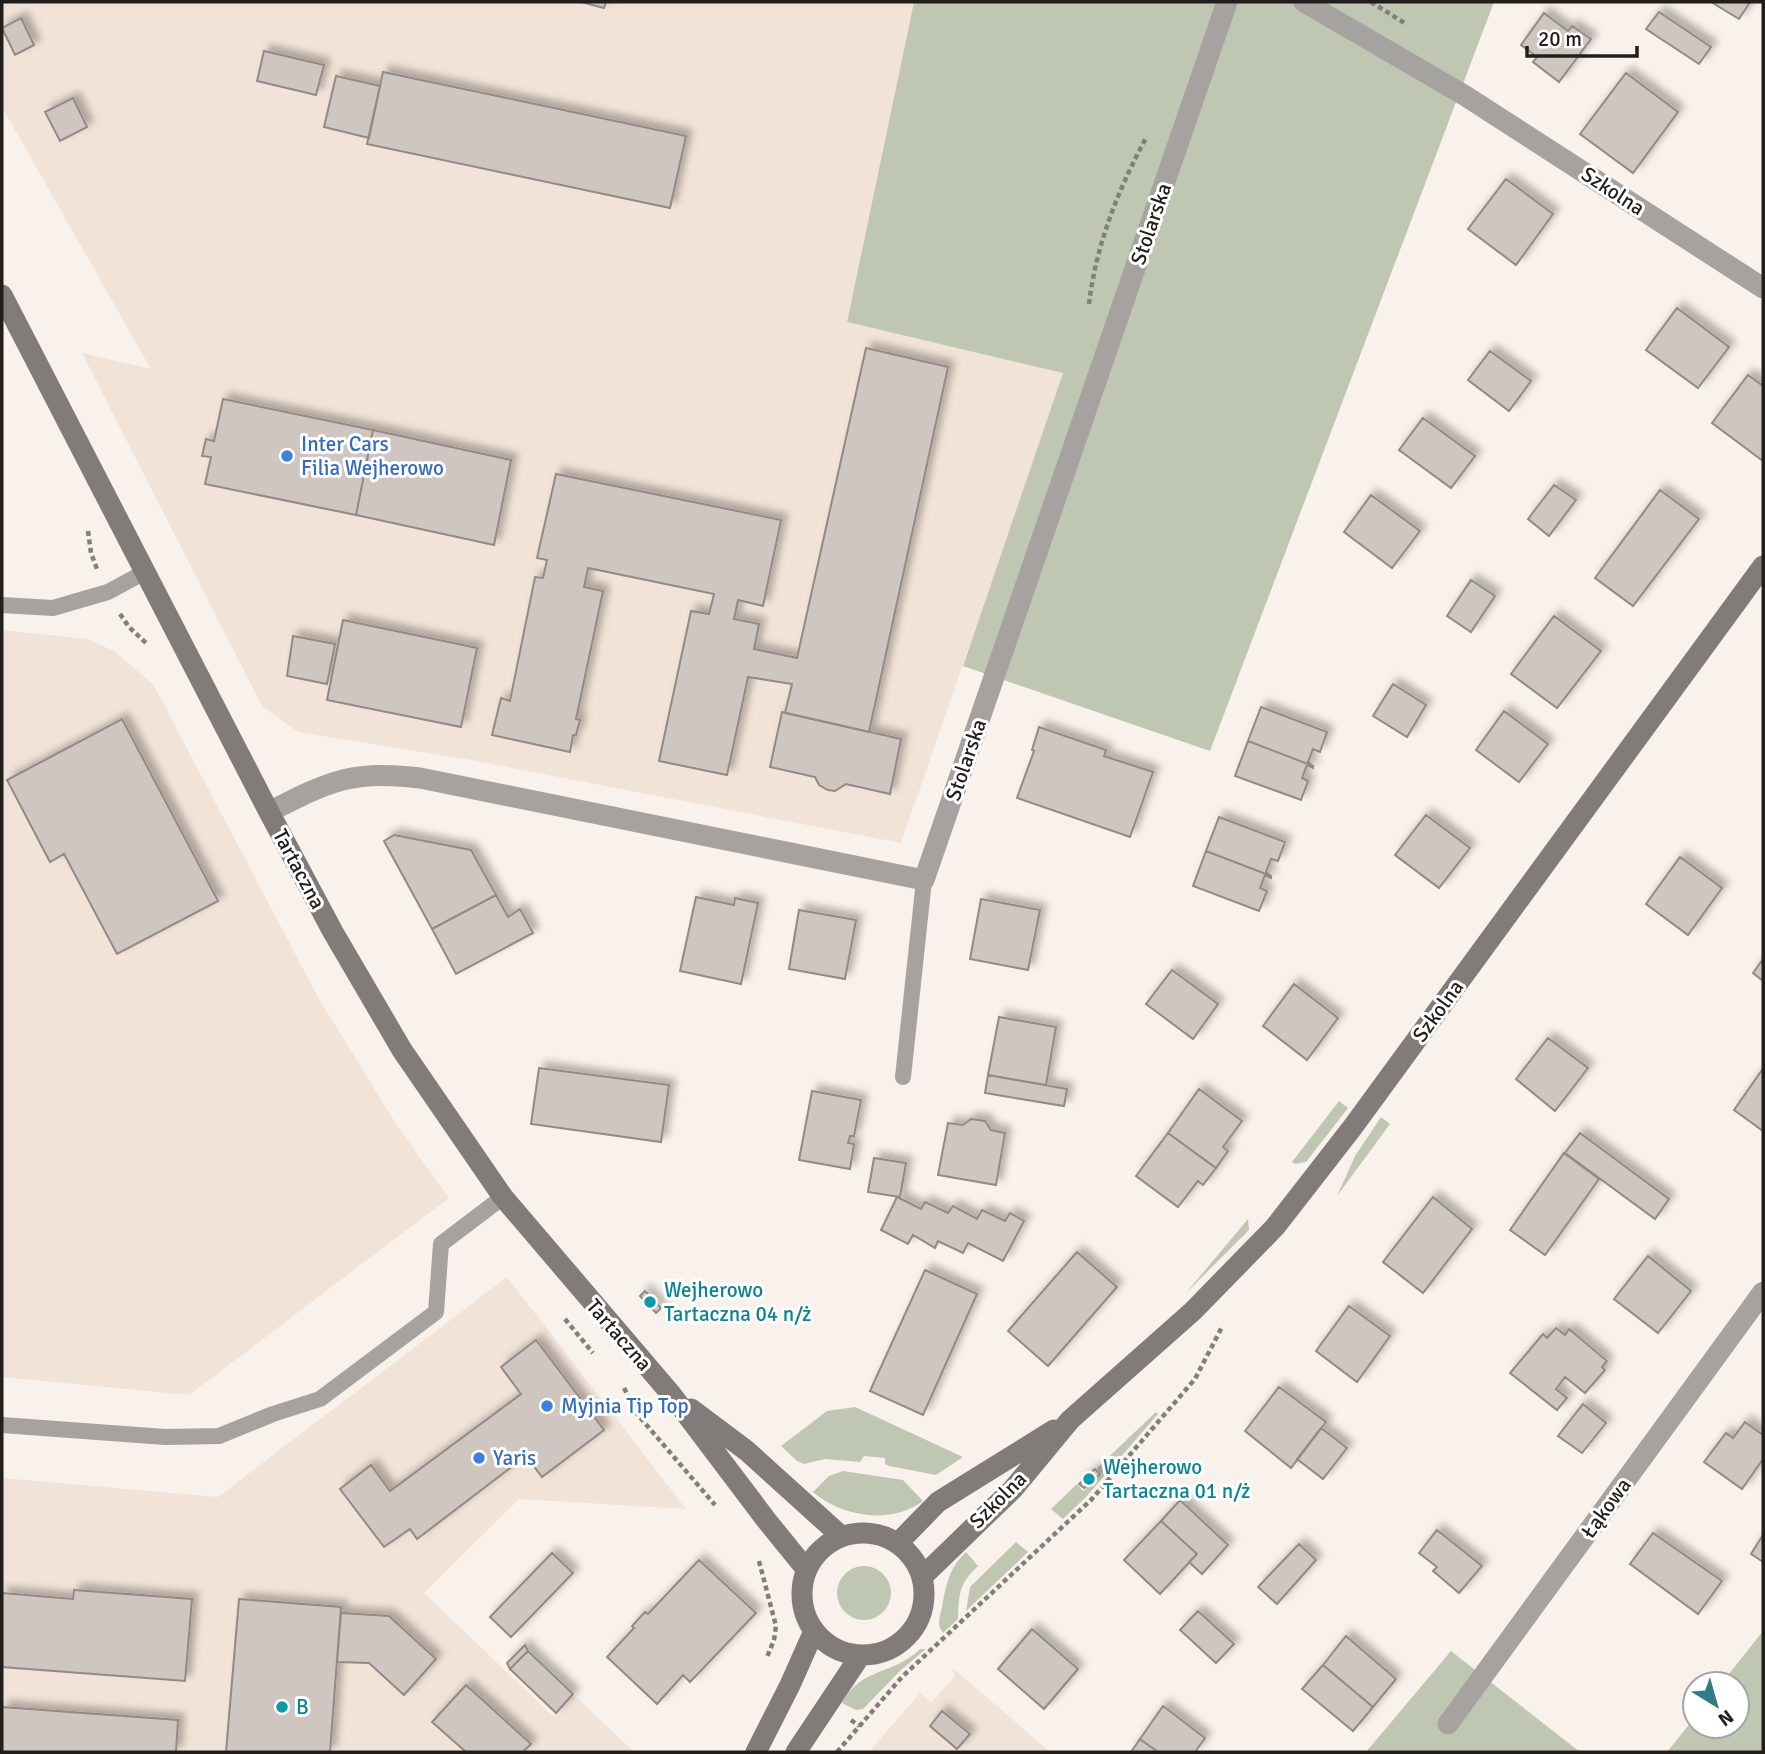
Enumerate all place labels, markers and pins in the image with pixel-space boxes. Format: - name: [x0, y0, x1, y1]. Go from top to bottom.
- place label: Inter Cars Filia Wejherowo: [301, 431, 444, 481]
- marker: Inter Cars Filia Wejherowo: [279, 448, 295, 464]
- place label: Wejherowo Tartaczna 04 n/ż: [664, 1277, 811, 1327]
- marker: Wejherowo Tartaczna 04 n/ż: [642, 1294, 658, 1310]
- place label: Myjnia Tip Top: [561, 1393, 689, 1419]
- marker: Myjnia Tip Top: [539, 1398, 555, 1414]
- place label: Yaris: [493, 1445, 536, 1471]
- marker: Yaris: [471, 1450, 487, 1466]
- place label: Wejherowo Tartaczna 01 n/ż: [1103, 1454, 1250, 1504]
- marker: Wejherowo Tartaczna 01 n/ż: [1081, 1471, 1097, 1487]
- place label: B: [296, 1694, 309, 1720]
- marker: B: [274, 1699, 290, 1715]

